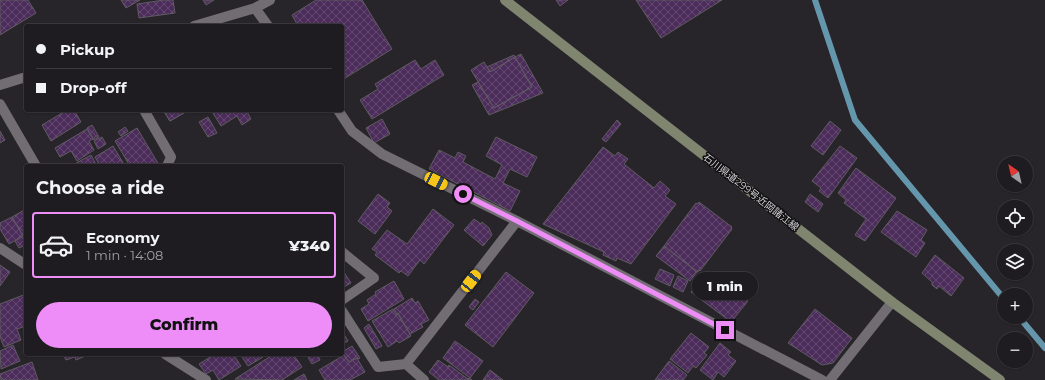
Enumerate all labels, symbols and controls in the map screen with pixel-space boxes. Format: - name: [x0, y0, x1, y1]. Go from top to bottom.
- text: Pickup: [60, 40, 115, 59]
- text: Drop-off: [60, 78, 127, 97]
- street label: 石川県道299号近岡諸江線: [701, 151, 801, 233]
- north arrow: [997, 156, 1033, 192]
- map controls: [997, 156, 1033, 368]
- car: [423, 170, 449, 192]
- text: Choose a ride: [36, 177, 164, 199]
- route start: [454, 185, 472, 203]
- button: locate: [997, 200, 1033, 236]
- icon: car: [38, 227, 74, 263]
- text: Economy: [86, 228, 159, 247]
- text: ¥340: [289, 236, 330, 255]
- button: layers: [997, 244, 1033, 280]
- text: 1 min · 14:08: [86, 247, 163, 263]
- car: [459, 268, 483, 294]
- callout: 1 min: [692, 272, 758, 300]
- text: 1 min: [707, 278, 743, 294]
- button: +: [997, 288, 1033, 324]
- button: Confirm: [36, 302, 332, 348]
- route end: [716, 321, 734, 339]
- button: −: [997, 332, 1033, 368]

